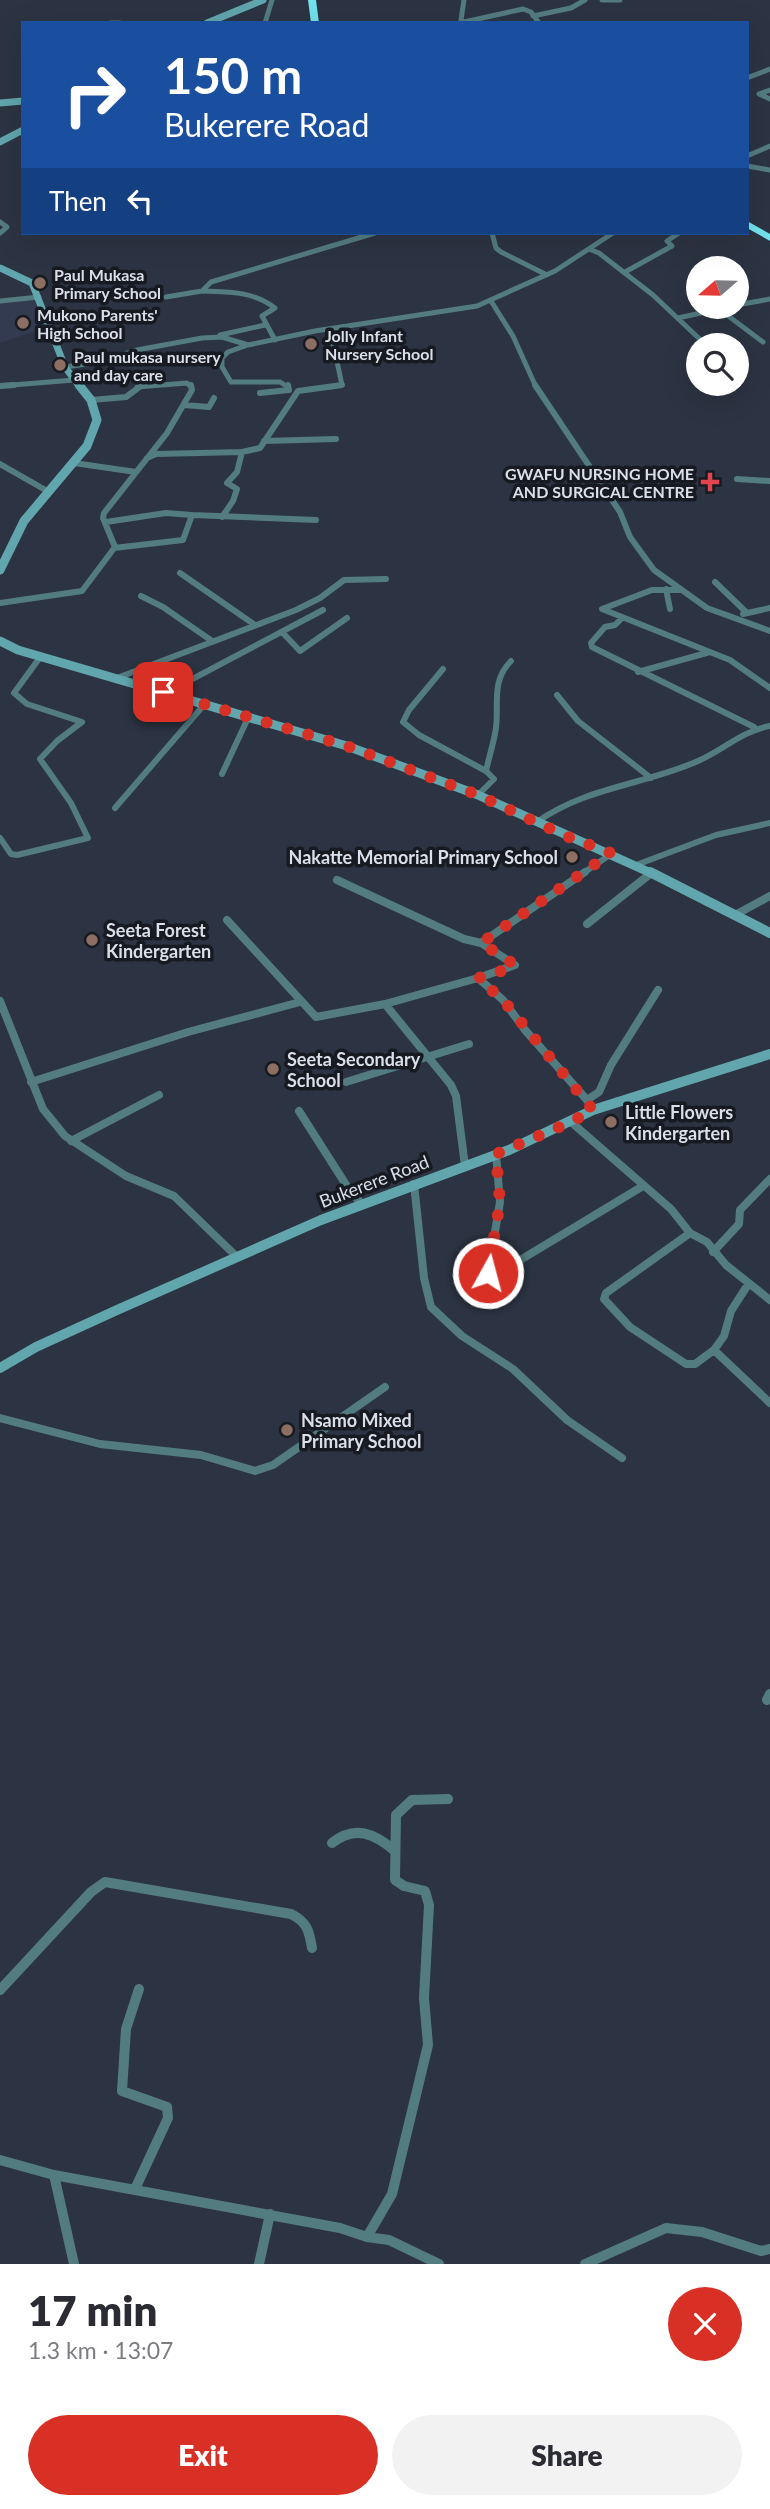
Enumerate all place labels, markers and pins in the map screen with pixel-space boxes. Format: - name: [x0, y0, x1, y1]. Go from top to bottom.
- place label: Paul Mukasa Primary School: [54, 265, 161, 302]
- marker: Paul Mukasa Primary School: [32, 275, 48, 291]
- place label: Mukono Parents' High School: [37, 305, 158, 342]
- marker: Mukono Parents' High School: [15, 315, 31, 331]
- place label: Jolly Infant Nursery School: [325, 326, 433, 363]
- marker: Jolly Infant Nursery School: [303, 336, 319, 352]
- place label: Paul mukasa nursery and day care: [74, 347, 221, 384]
- marker: Paul mukasa nursery and day care: [52, 357, 68, 373]
- place label: GWAFU NURSING HOME AND SURGICAL CENTRE: [505, 464, 694, 501]
- marker: GWAFU NURSING HOME AND SURGICAL CENTRE: [700, 472, 720, 492]
- pin: [133, 662, 193, 722]
- place label: Nakatte Memorial Primary School: [289, 846, 558, 868]
- marker: Nakatte Memorial Primary School: [564, 849, 580, 865]
- place label: Seeta Forest Kindergarten: [106, 919, 211, 962]
- marker: Seeta Forest Kindergarten: [84, 932, 100, 948]
- place label: Seeta Secondary School: [287, 1048, 421, 1091]
- marker: Seeta Secondary School: [265, 1061, 281, 1077]
- place label: Little Flowers Kindergarten: [625, 1101, 733, 1144]
- marker: Little Flowers Kindergarten: [603, 1114, 619, 1130]
- place label: Nsamo Mixed Primary School: [301, 1409, 421, 1452]
- marker: Nsamo Mixed Primary School: [279, 1422, 295, 1438]

